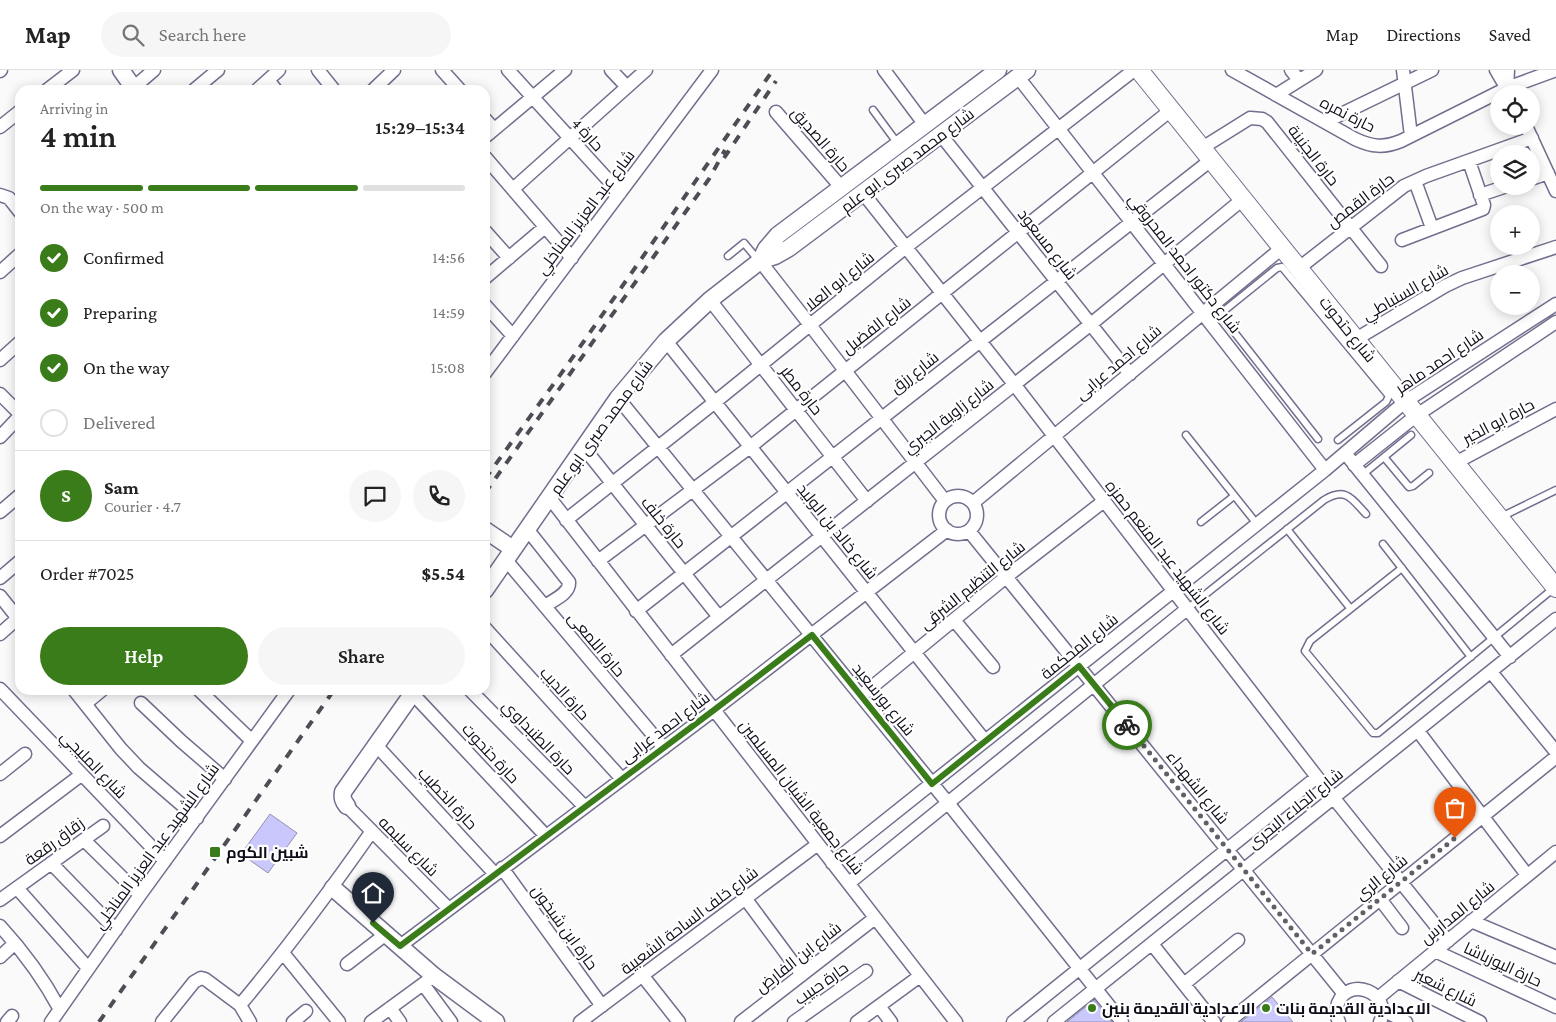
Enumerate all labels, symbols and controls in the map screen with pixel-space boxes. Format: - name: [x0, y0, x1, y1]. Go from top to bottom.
- search box: [101, 12, 451, 57]
- text: Map: [25, 21, 71, 48]
- icon: search: [119, 21, 147, 49]
- text: Search here: [159, 24, 246, 45]
- text: Map: [1326, 25, 1358, 45]
- text: Directions: [1386, 25, 1461, 45]
- text: Saved: [1489, 25, 1531, 45]
- map controls: [1490, 85, 1540, 315]
- button: locate: [1490, 85, 1540, 135]
- street label: حارة نمره: [1317, 93, 1378, 136]
- text: Arriving in: [40, 100, 108, 117]
- street label: حارة الصديق: [787, 104, 853, 176]
- street label: شارع محمد صبرى ابو علم: [838, 105, 979, 218]
- street label: حارة 4: [568, 114, 607, 155]
- text: 15:29–15:34: [375, 117, 465, 138]
- text: 4 min: [40, 118, 116, 154]
- street label: حارة الجنينة: [1284, 122, 1342, 189]
- button: layers: [1490, 145, 1540, 195]
- street label: شارع عبد العزيز المناخلي: [533, 147, 642, 281]
- street label: حارة القمص: [1323, 170, 1398, 233]
- street label: شارع دكتور احمد المحروقي: [1121, 190, 1244, 339]
- text: On the way · 500 m: [40, 199, 164, 216]
- button: +: [1490, 205, 1540, 255]
- street label: شارع مسعود: [1012, 206, 1081, 285]
- icon: check: [40, 244, 68, 272]
- text: Confirmed: [83, 247, 164, 268]
- street label: شارع ابو العلا: [801, 248, 879, 317]
- text: 14:56: [432, 249, 465, 266]
- street label: شارع السنباطي: [1359, 261, 1454, 328]
- button: −: [1490, 265, 1540, 315]
- street label: شارع الفضيل: [839, 293, 916, 360]
- street label: شارع حتحوت: [1314, 293, 1379, 367]
- icon: check: [40, 299, 68, 327]
- text: Preparing: [83, 302, 157, 323]
- text: 14:59: [432, 304, 465, 321]
- street label: شارع احمد عرابى: [1072, 322, 1167, 405]
- street label: شارع احمد ماهر: [1391, 326, 1488, 400]
- street label: شارع رزق: [887, 348, 944, 399]
- icon: check: [40, 354, 68, 382]
- text: On the way: [83, 357, 169, 378]
- street label: شارع محمد صبرى ابو علم: [547, 357, 658, 500]
- text: 15:08: [431, 359, 465, 376]
- street label: حارة مطر: [776, 362, 826, 419]
- street label: شارع زاوية الجبري: [900, 376, 1000, 461]
- street label: حارة ابو الخير: [1459, 395, 1538, 449]
- text: Delivered: [83, 412, 156, 433]
- button: chat: [349, 470, 401, 522]
- button: phone: [413, 470, 465, 522]
- text: Sam: [104, 477, 139, 498]
- street label: شارع الشهيد عبد المنعم حمزه: [1100, 477, 1233, 640]
- street label: شارع خالد بن الوليد: [792, 480, 881, 584]
- text: S: [61, 485, 71, 506]
- street label: حارة خلف: [637, 493, 689, 552]
- text: Courier · 4.7: [104, 498, 181, 515]
- street label: شارع التنظيم الشرقى: [916, 538, 1030, 635]
- text: Order #7025: [40, 563, 135, 584]
- text: $5.54: [421, 563, 465, 584]
- street label: حارة اللمعى: [563, 609, 628, 681]
- street label: شارع المحكمة: [1038, 610, 1123, 685]
- button: Help: [40, 627, 248, 685]
- button: Share: [258, 627, 465, 685]
- street label: شارع بورسعيد: [847, 660, 918, 741]
- street label: حارة الديب: [536, 664, 593, 724]
- street label: شارع احمد عرابى: [618, 689, 715, 769]
- street label: حارة الطنبداوي: [496, 697, 578, 781]
- courier: [1102, 700, 1152, 750]
- icon: bike: [1113, 711, 1141, 739]
- street label: شارع جمعية الشبان المسلمين: [734, 717, 867, 880]
- street label: حارة حتحوت: [458, 720, 523, 787]
- street label: شارع المليجي: [54, 727, 130, 805]
- street label: شارع الشهداء: [1161, 748, 1232, 829]
- street label: شارع الشهيد عبد العزيز المناخلي: [91, 760, 226, 935]
- street label: حارة الخطيب: [414, 764, 481, 833]
- street label: شارع الجلاء البحرى: [1245, 765, 1348, 854]
- pin: [1434, 787, 1476, 838]
- icon: bag: [1441, 794, 1469, 822]
- street label: شارع سليمه: [373, 813, 442, 882]
- street label: زقاق رقعة: [21, 814, 88, 870]
- place label: شبين الكوم: [226, 844, 309, 864]
- marker: شبين الكوم: [208, 845, 222, 859]
- street label: شارع الري: [1352, 851, 1414, 907]
- street label: شارع خلف الساحة الشعبية: [617, 863, 763, 980]
- pin: [352, 872, 394, 923]
- street label: شارع المدارس: [1417, 877, 1500, 950]
- icon: home: [359, 879, 387, 907]
- street label: حارة ابن شيخون: [527, 882, 601, 974]
- street label: شارع ابن الفارض: [752, 919, 846, 998]
- street label: حارة اليوزباشا: [1461, 939, 1544, 991]
- street label: حارة حبيب: [791, 959, 852, 1009]
- street label: شارع شعير: [1410, 965, 1480, 1012]
- place label: الاعدادية القديمة بنين: [1102, 1000, 1256, 1018]
- place label: الاعدادية القديمة بنات: [1276, 1000, 1431, 1017]
- marker: الاعدادية القديمة بنين: [1086, 1002, 1098, 1014]
- marker: الاعدادية القديمة بنات: [1260, 1002, 1272, 1014]

